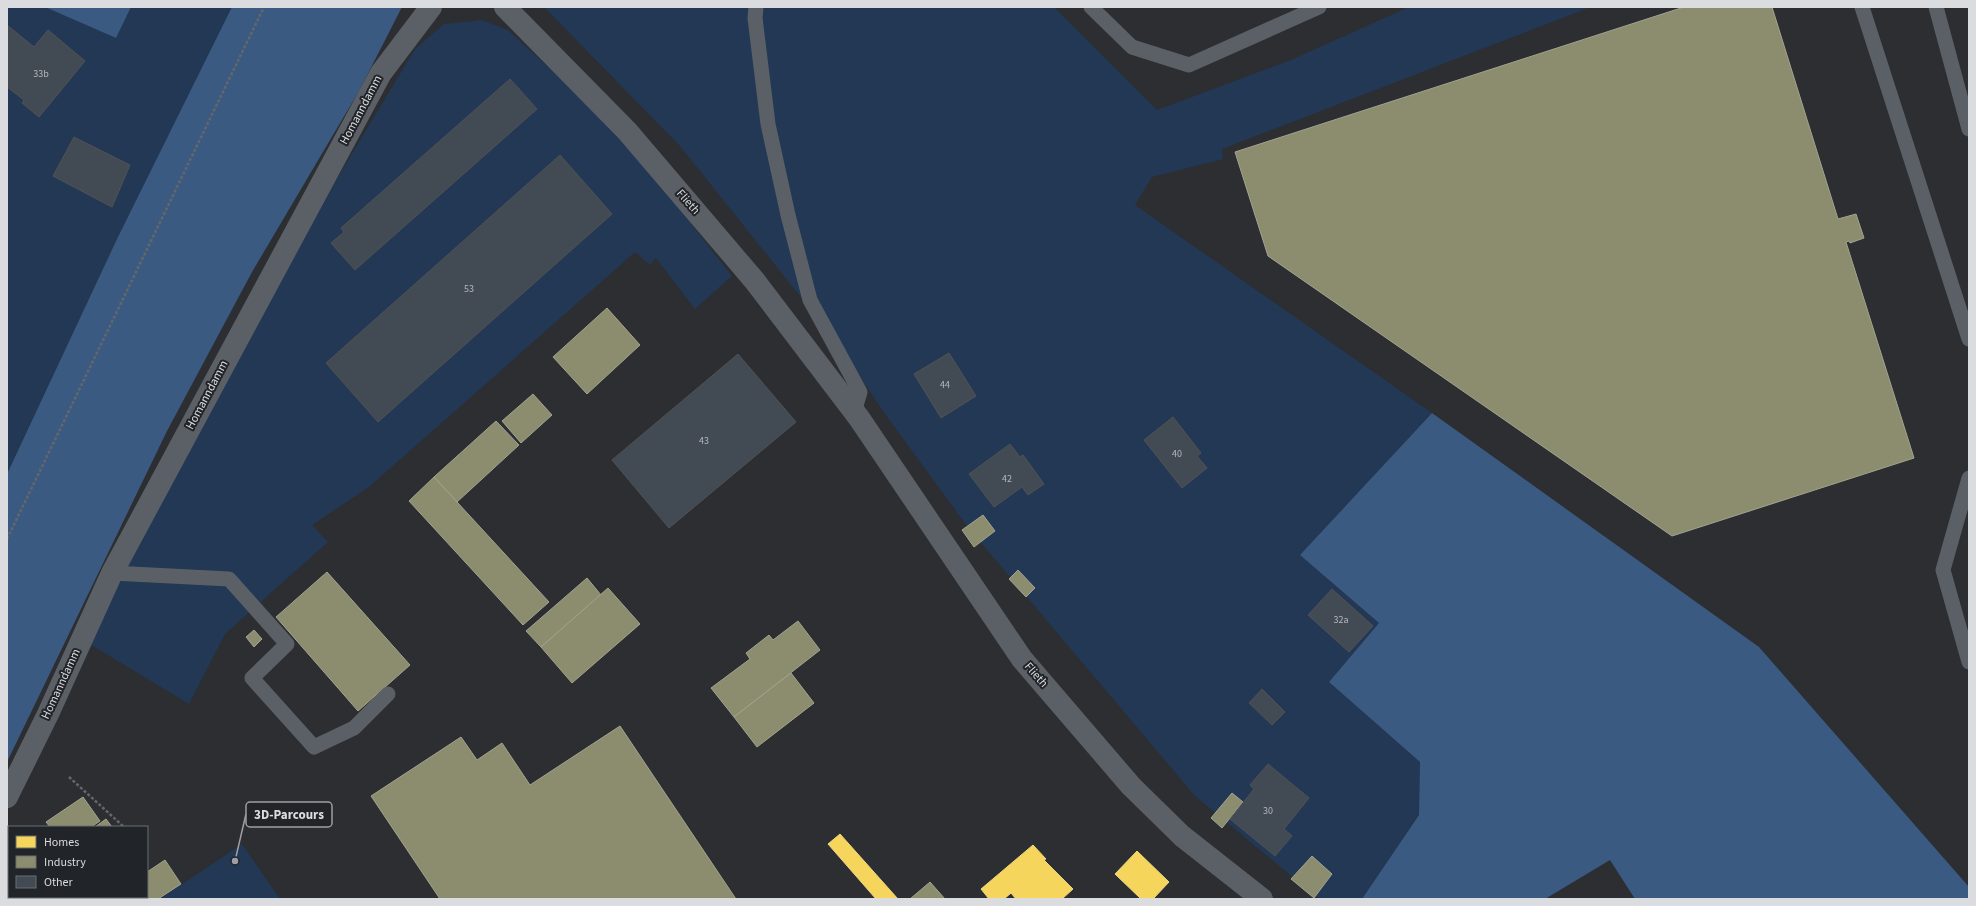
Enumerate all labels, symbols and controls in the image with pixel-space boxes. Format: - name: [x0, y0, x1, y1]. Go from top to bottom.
- house number: 33b: [33, 67, 49, 81]
- street label: Homanndamm: [336, 72, 386, 148]
- street label: Flieth: [672, 186, 704, 218]
- house number: 53: [464, 282, 474, 296]
- street label: Homanndamm: [182, 357, 232, 433]
- house number: 44: [940, 378, 950, 392]
- house number: 43: [699, 434, 709, 448]
- house number: 40: [1172, 447, 1182, 461]
- house number: 42: [1002, 472, 1012, 486]
- house number: 32a: [1334, 613, 1348, 627]
- street label: Homanndamm: [37, 646, 85, 722]
- street label: Flieth: [1020, 659, 1052, 691]
- callout: 3D-Parcours: [246, 802, 332, 827]
- house number: 30: [1263, 804, 1273, 818]
- text: 3D-Parcours: [254, 806, 324, 824]
- legend: [8, 826, 148, 898]
- text: Homes: [44, 834, 79, 851]
- text: Industry: [44, 854, 86, 871]
- text: Other: [44, 874, 74, 891]

